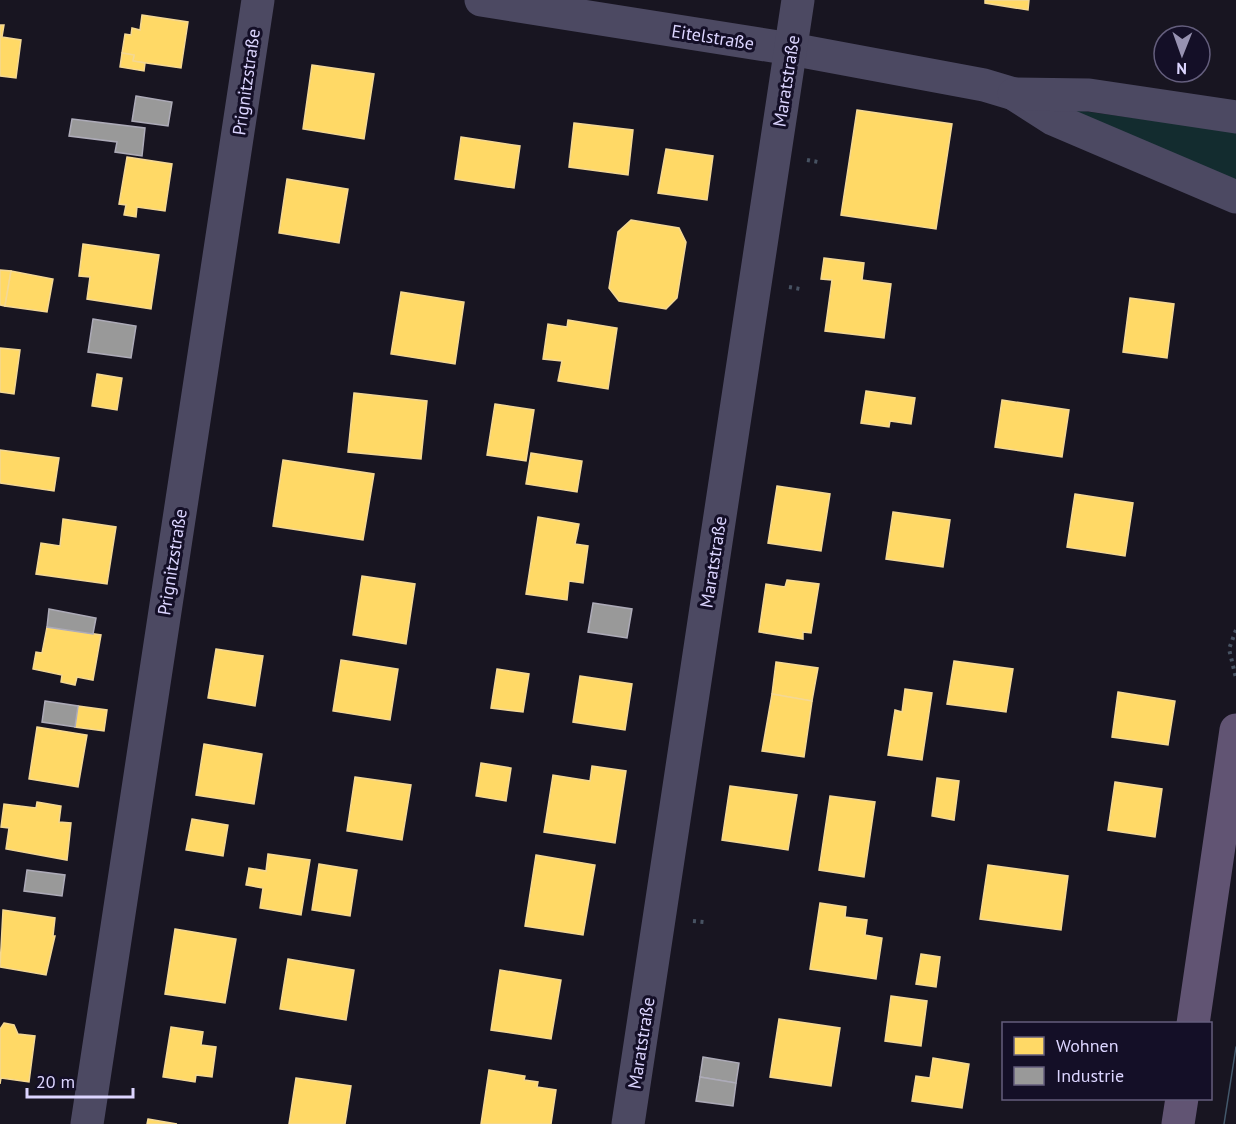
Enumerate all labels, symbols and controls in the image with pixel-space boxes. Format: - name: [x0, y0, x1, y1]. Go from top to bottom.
- street label: Eitelstraße: [670, 19, 756, 55]
- north arrow: [1152, 24, 1212, 84]
- street label: Prignitzstraße: [227, 27, 265, 137]
- street label: Maratstraße: [767, 33, 805, 129]
- text: N: [1176, 59, 1187, 79]
- street label: Prignitzstraße: [152, 507, 192, 617]
- street label: Maratstraße: [694, 514, 732, 610]
- street label: Maratstraße: [622, 995, 660, 1091]
- legend: [1002, 1022, 1212, 1100]
- text: Wohnen: [1056, 1034, 1118, 1057]
- scale bar: [27, 1061, 134, 1099]
- text: Industrie: [1056, 1064, 1124, 1087]
- text: 20 m: [36, 1070, 75, 1093]

